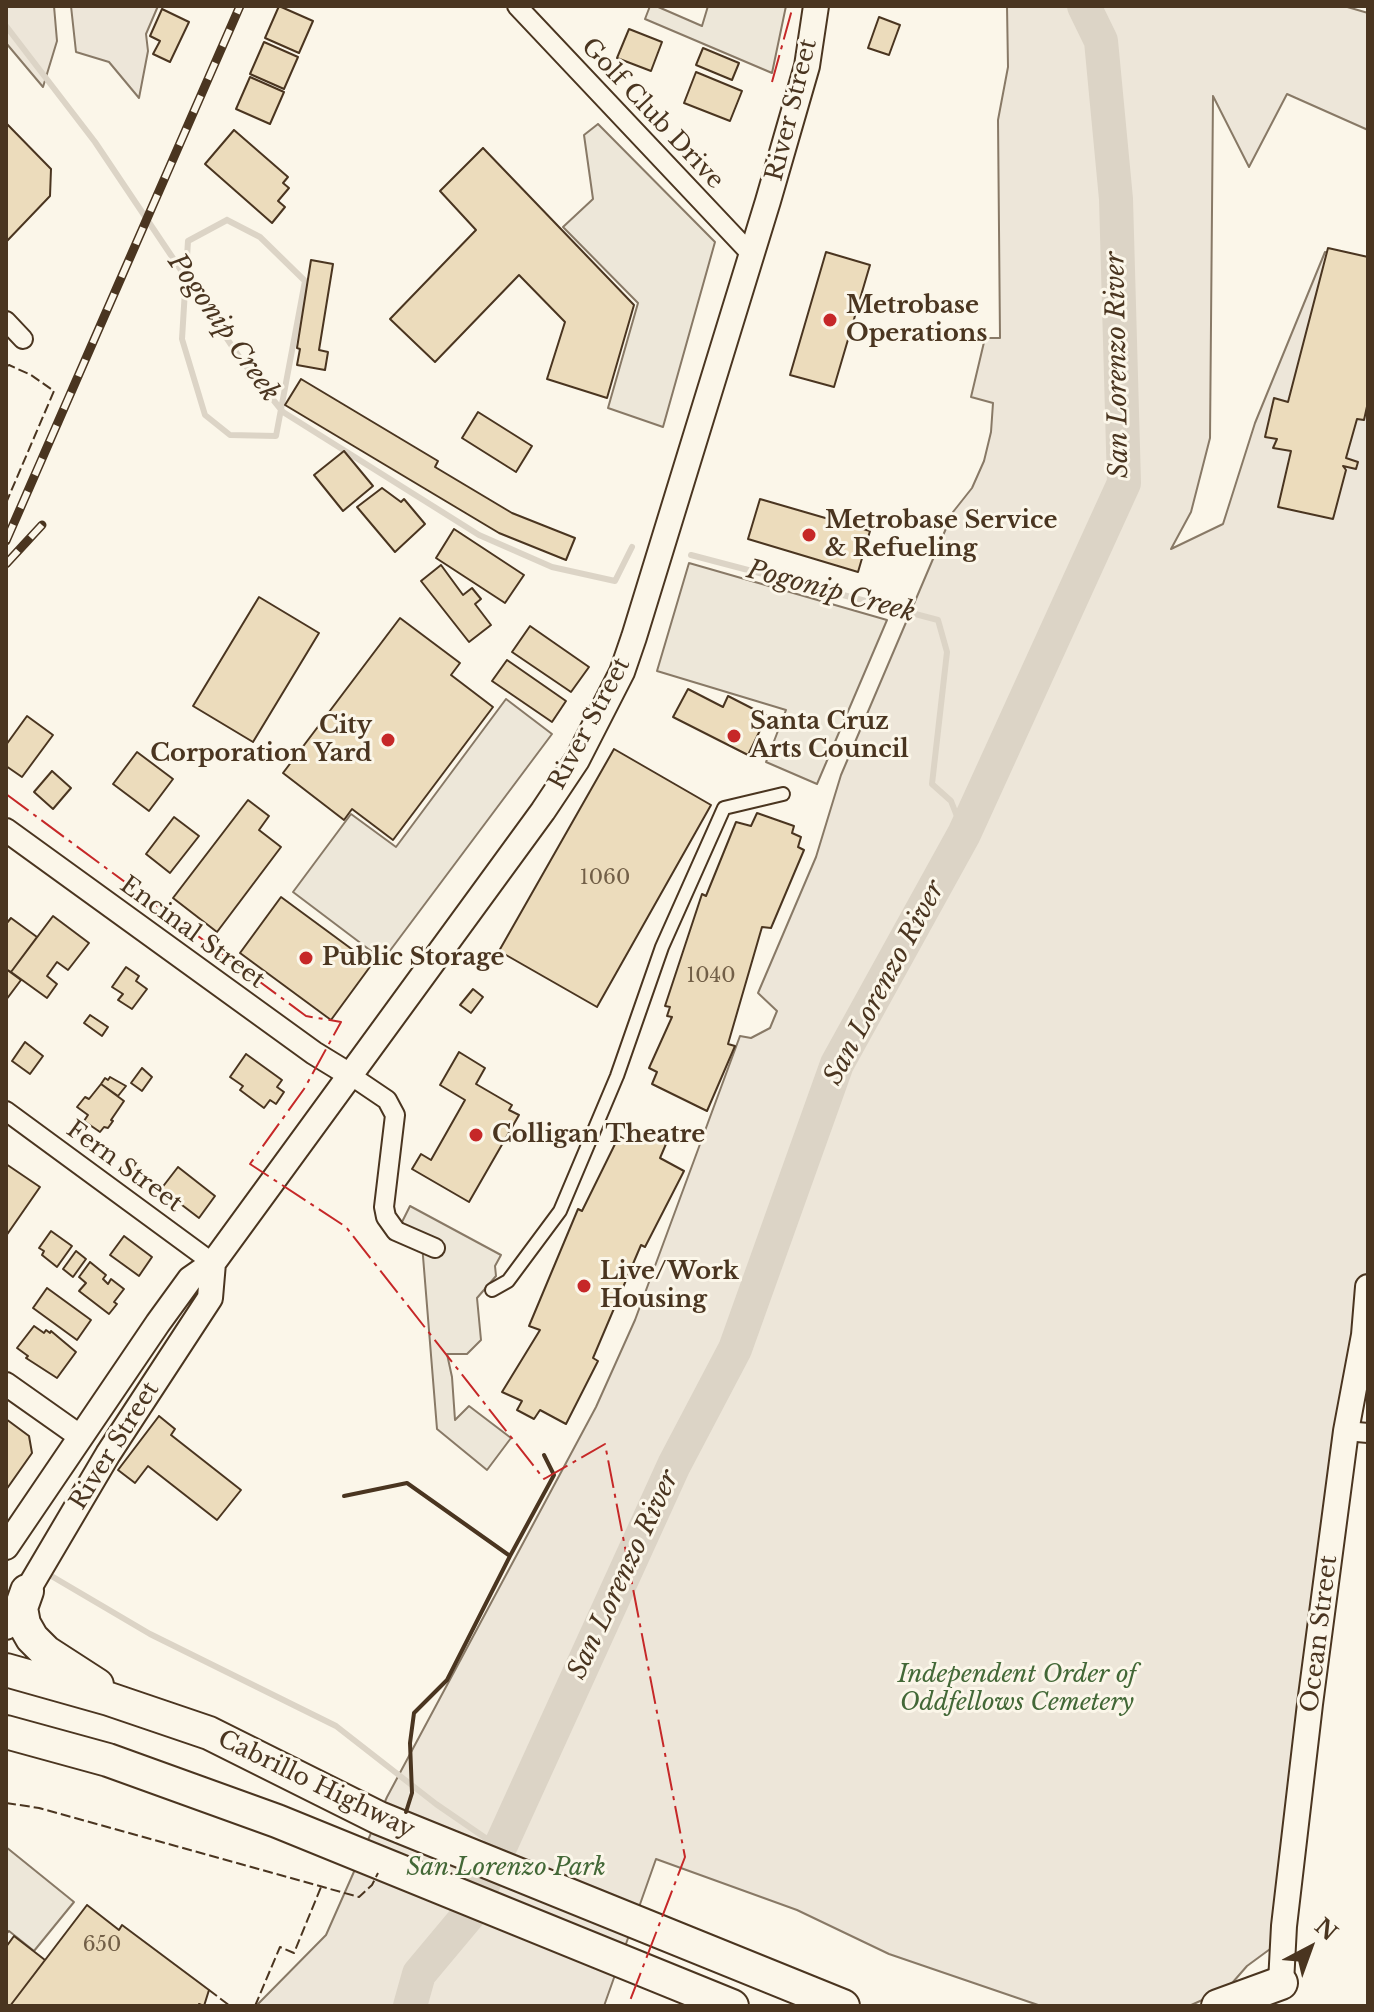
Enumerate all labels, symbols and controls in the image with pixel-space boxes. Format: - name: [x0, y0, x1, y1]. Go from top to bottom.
- street label: Golf Club Drive: [575, 33, 729, 195]
- street label: River Street: [760, 36, 824, 184]
- water label: Pogonip Creek: [161, 248, 285, 408]
- water label: San Lorenzo River: [1100, 251, 1136, 479]
- place label: Metrobase Operations: [846, 292, 987, 348]
- marker: Metrobase Operations: [821, 311, 839, 329]
- place label: Metrobase Service & Refueling: [825, 507, 1058, 563]
- marker: Metrobase Service & Refueling: [800, 526, 818, 544]
- water label: Pogonip Creek: [743, 555, 919, 629]
- street label: River Street: [543, 653, 637, 795]
- place label: Santa Cruz Arts Council: [750, 708, 909, 764]
- place label: City Corporation Yard: [150, 712, 372, 768]
- marker: Santa Cruz Arts Council: [725, 727, 743, 745]
- marker: City Corporation Yard: [379, 731, 397, 749]
- house number: 1060: [580, 866, 630, 890]
- street label: Encinal Street: [114, 871, 270, 995]
- water label: San Lorenzo River: [818, 876, 952, 1090]
- place label: Public Storage: [322, 944, 505, 972]
- marker: Public Storage: [297, 949, 315, 967]
- house number: 1040: [686, 964, 736, 988]
- street label: Fern Street: [61, 1115, 187, 1219]
- place label: Colligan Theatre: [492, 1121, 705, 1149]
- marker: Colligan Theatre: [467, 1126, 485, 1144]
- place label: Live/Work Housing: [600, 1258, 739, 1314]
- marker: Live/Work Housing: [575, 1277, 593, 1295]
- street label: River Street: [64, 1377, 166, 1515]
- water label: San Lorenzo River: [562, 1466, 686, 1684]
- street label: Ocean Street: [1296, 1554, 1344, 1714]
- park label: Independent Order of Oddfellows Cemetery: [898, 1661, 1136, 1717]
- street label: Cabrillo Highway: [213, 1725, 419, 1845]
- park label: San Lorenzo Park: [406, 1854, 606, 1882]
- north arrow: [1270, 1908, 1350, 1988]
- text: N: [1309, 1913, 1343, 1946]
- house number: 650: [83, 1933, 121, 1957]

